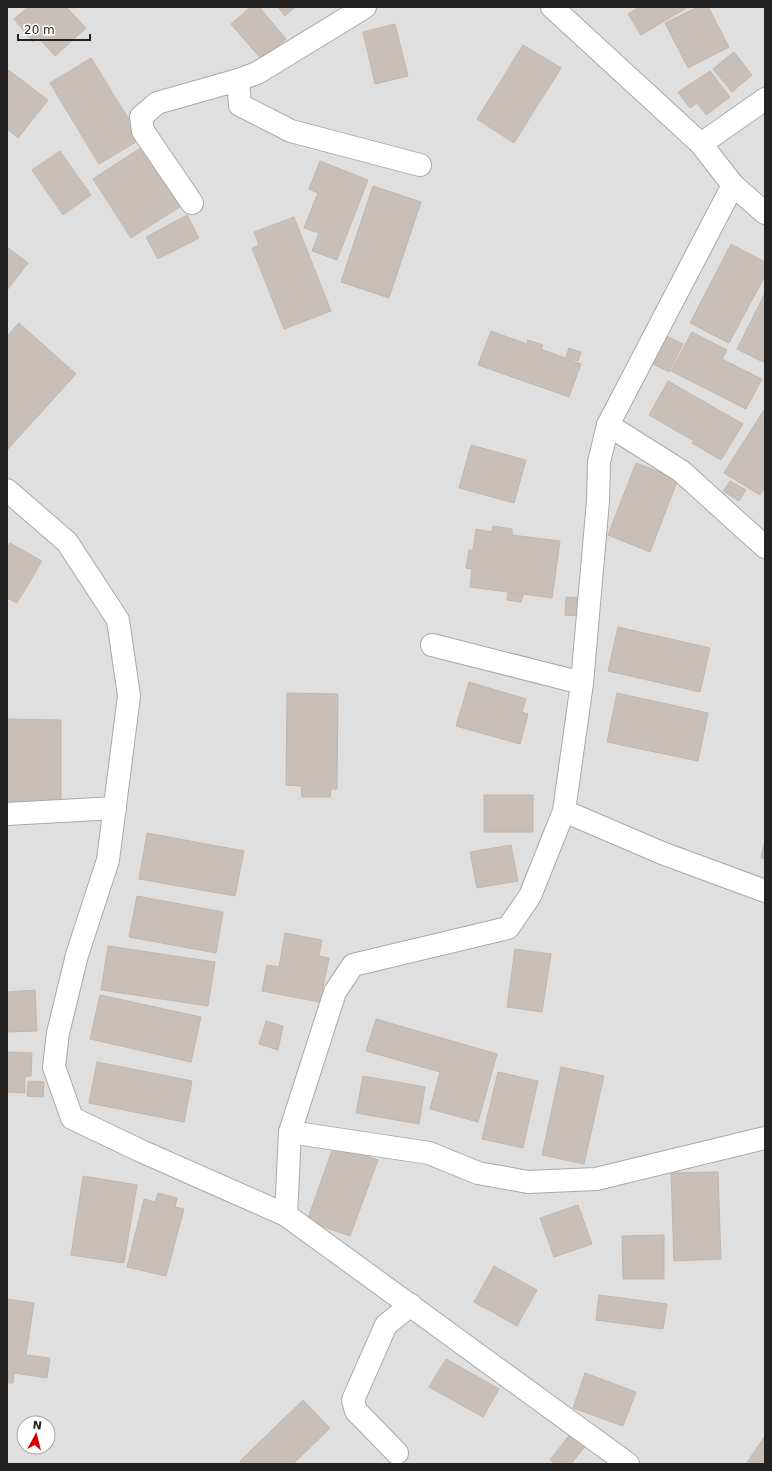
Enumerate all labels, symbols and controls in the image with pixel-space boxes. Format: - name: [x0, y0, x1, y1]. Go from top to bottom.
- scale bar: [18, 16, 90, 42]
- text: 20 m: [24, 23, 55, 37]
- north arrow: [16, 1415, 56, 1455]
- text: N: [32, 1419, 43, 1433]

